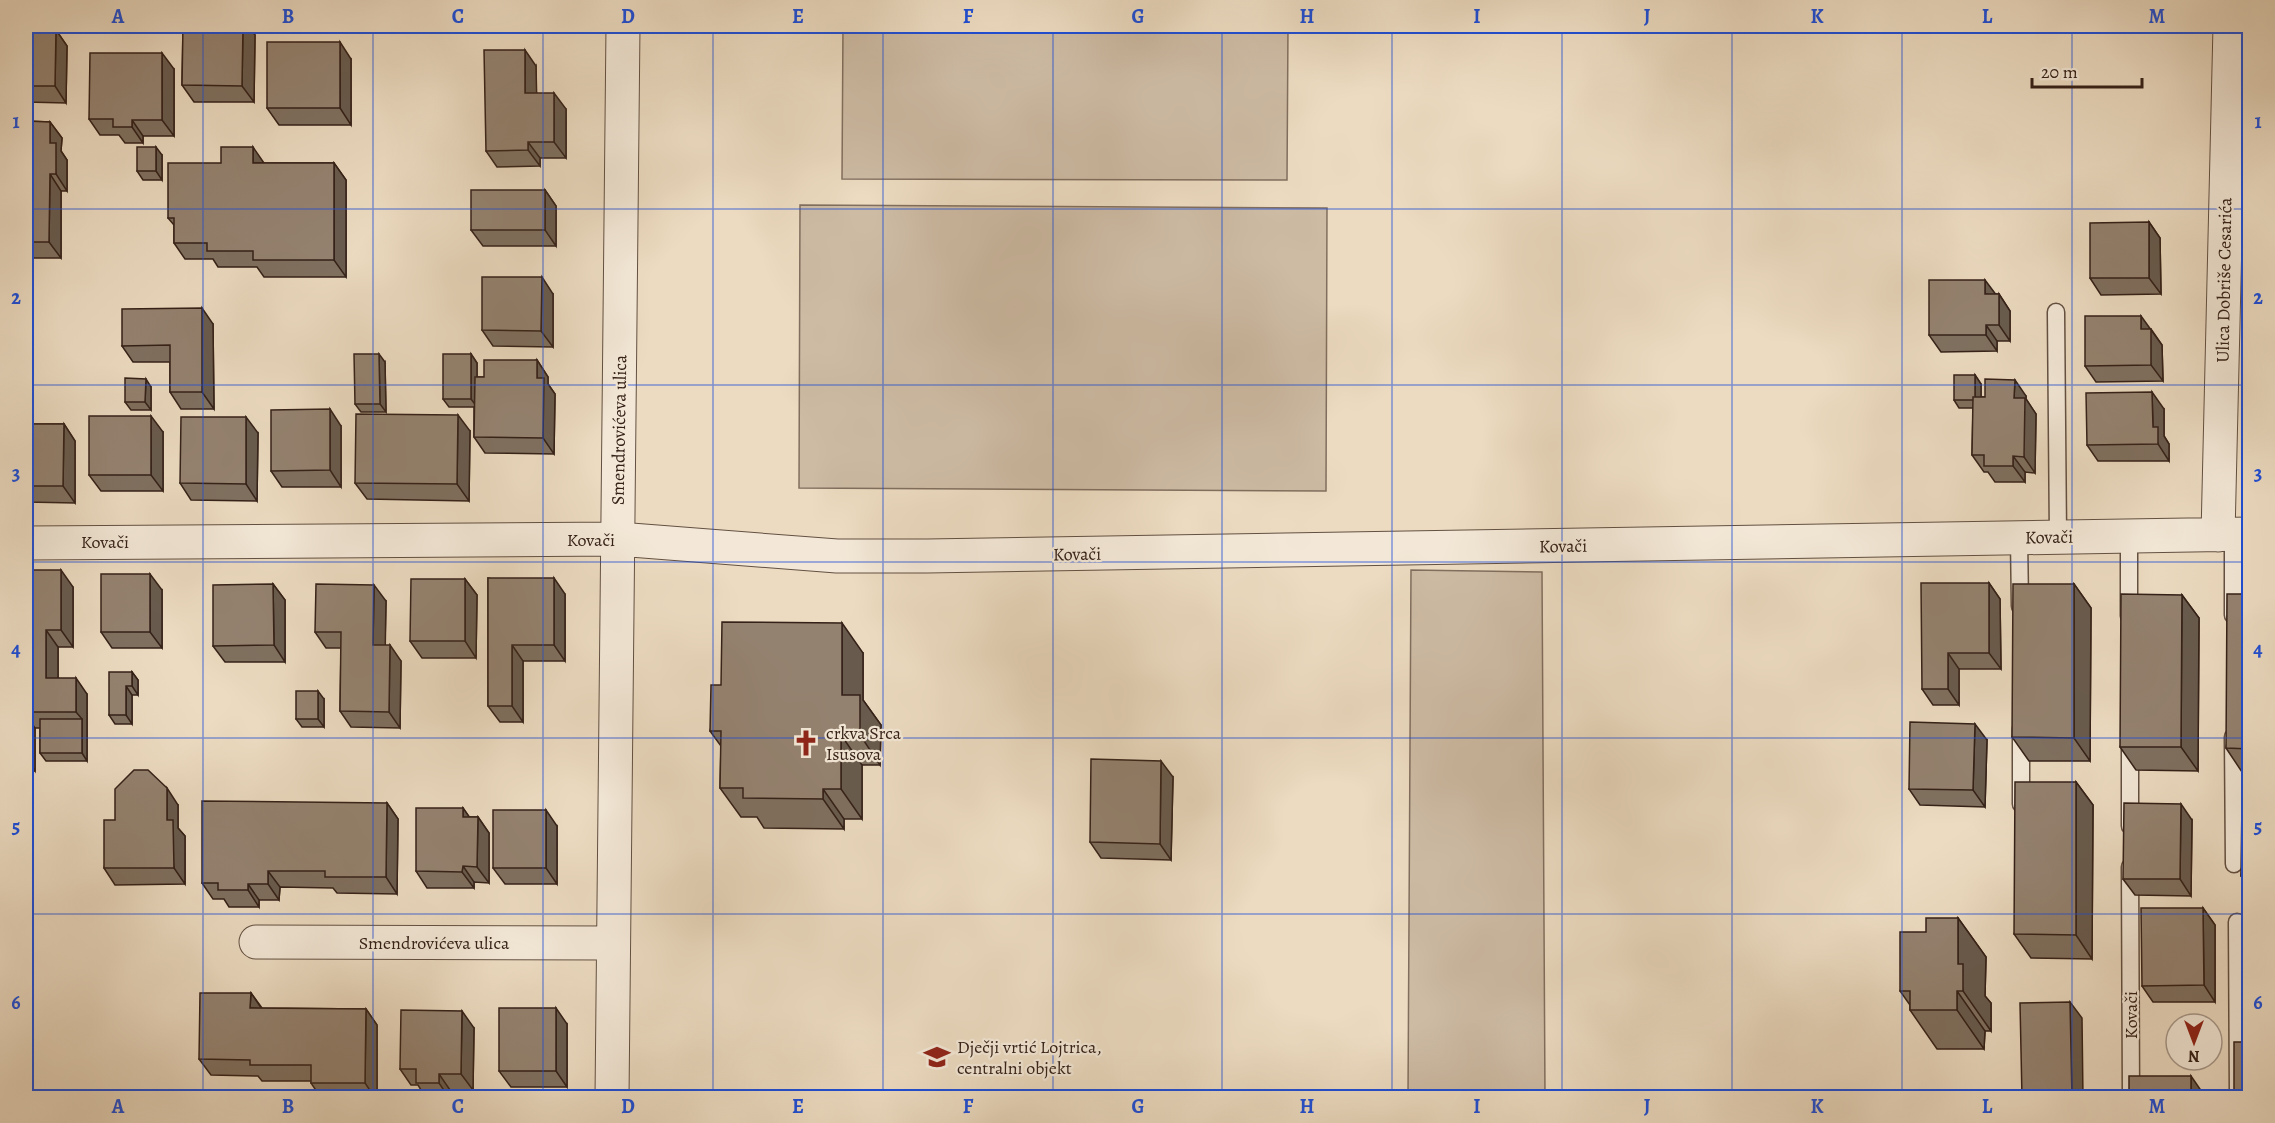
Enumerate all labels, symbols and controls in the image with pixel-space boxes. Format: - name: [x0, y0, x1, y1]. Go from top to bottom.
- text: A: [111, 3, 125, 30]
- text: B: [282, 3, 294, 30]
- text: C: [452, 3, 464, 30]
- text: D: [621, 3, 635, 30]
- text: E: [792, 3, 804, 30]
- text: F: [963, 3, 974, 30]
- text: G: [1131, 3, 1145, 30]
- text: H: [1300, 3, 1315, 30]
- text: I: [1473, 3, 1481, 30]
- text: J: [1644, 3, 1651, 30]
- text: K: [1810, 3, 1824, 30]
- text: L: [1982, 3, 1993, 30]
- text: M: [2149, 3, 2166, 30]
- scale bar: [2032, 51, 2142, 89]
- text: 20 m: [2041, 60, 2078, 84]
- text: 1: [12, 108, 20, 135]
- text: 1: [2254, 108, 2262, 135]
- street label: Ulica Dobriše Cesarića: [2211, 197, 2237, 363]
- text: 2: [11, 284, 21, 311]
- text: 2: [2253, 284, 2263, 311]
- street label: Smendrovićeva ulica: [606, 354, 632, 505]
- text: 3: [12, 460, 20, 487]
- text: 3: [2254, 460, 2262, 487]
- street label: Kovači: [2025, 525, 2073, 549]
- street label: Kovači: [567, 528, 615, 552]
- street label: Kovači: [81, 530, 129, 554]
- street label: Kovači: [1539, 534, 1587, 558]
- street label: Kovači: [1053, 542, 1101, 566]
- text: 4: [11, 636, 21, 663]
- text: 4: [2253, 636, 2263, 663]
- place label: crkva Srca Isusova: [826, 721, 902, 766]
- church icon: crkva Srca Isusova: [791, 728, 821, 758]
- text: 5: [12, 813, 20, 840]
- text: 5: [2254, 813, 2262, 840]
- street label: Smendrovićeva ulica: [359, 931, 510, 955]
- text: 6: [11, 989, 21, 1016]
- text: 6: [2253, 989, 2263, 1016]
- street label: Kovači: [2119, 991, 2143, 1039]
- north arrow: [2164, 1012, 2224, 1072]
- place label: Dječji vrtić Lojtrica, centralni objekt: [957, 1035, 1102, 1080]
- school or university icon: Dječji vrtić Lojtrica, centralni objekt: [922, 1042, 952, 1072]
- text: N: [2188, 1045, 2200, 1067]
- text: A: [111, 1093, 125, 1120]
- text: B: [282, 1093, 294, 1120]
- text: C: [452, 1093, 464, 1120]
- text: D: [621, 1093, 635, 1120]
- text: E: [792, 1093, 804, 1120]
- text: F: [963, 1093, 974, 1120]
- text: G: [1131, 1093, 1145, 1120]
- text: H: [1300, 1093, 1315, 1120]
- text: I: [1473, 1093, 1481, 1120]
- text: J: [1644, 1093, 1651, 1120]
- text: K: [1810, 1093, 1824, 1120]
- text: L: [1982, 1093, 1993, 1120]
- text: M: [2149, 1093, 2166, 1120]

